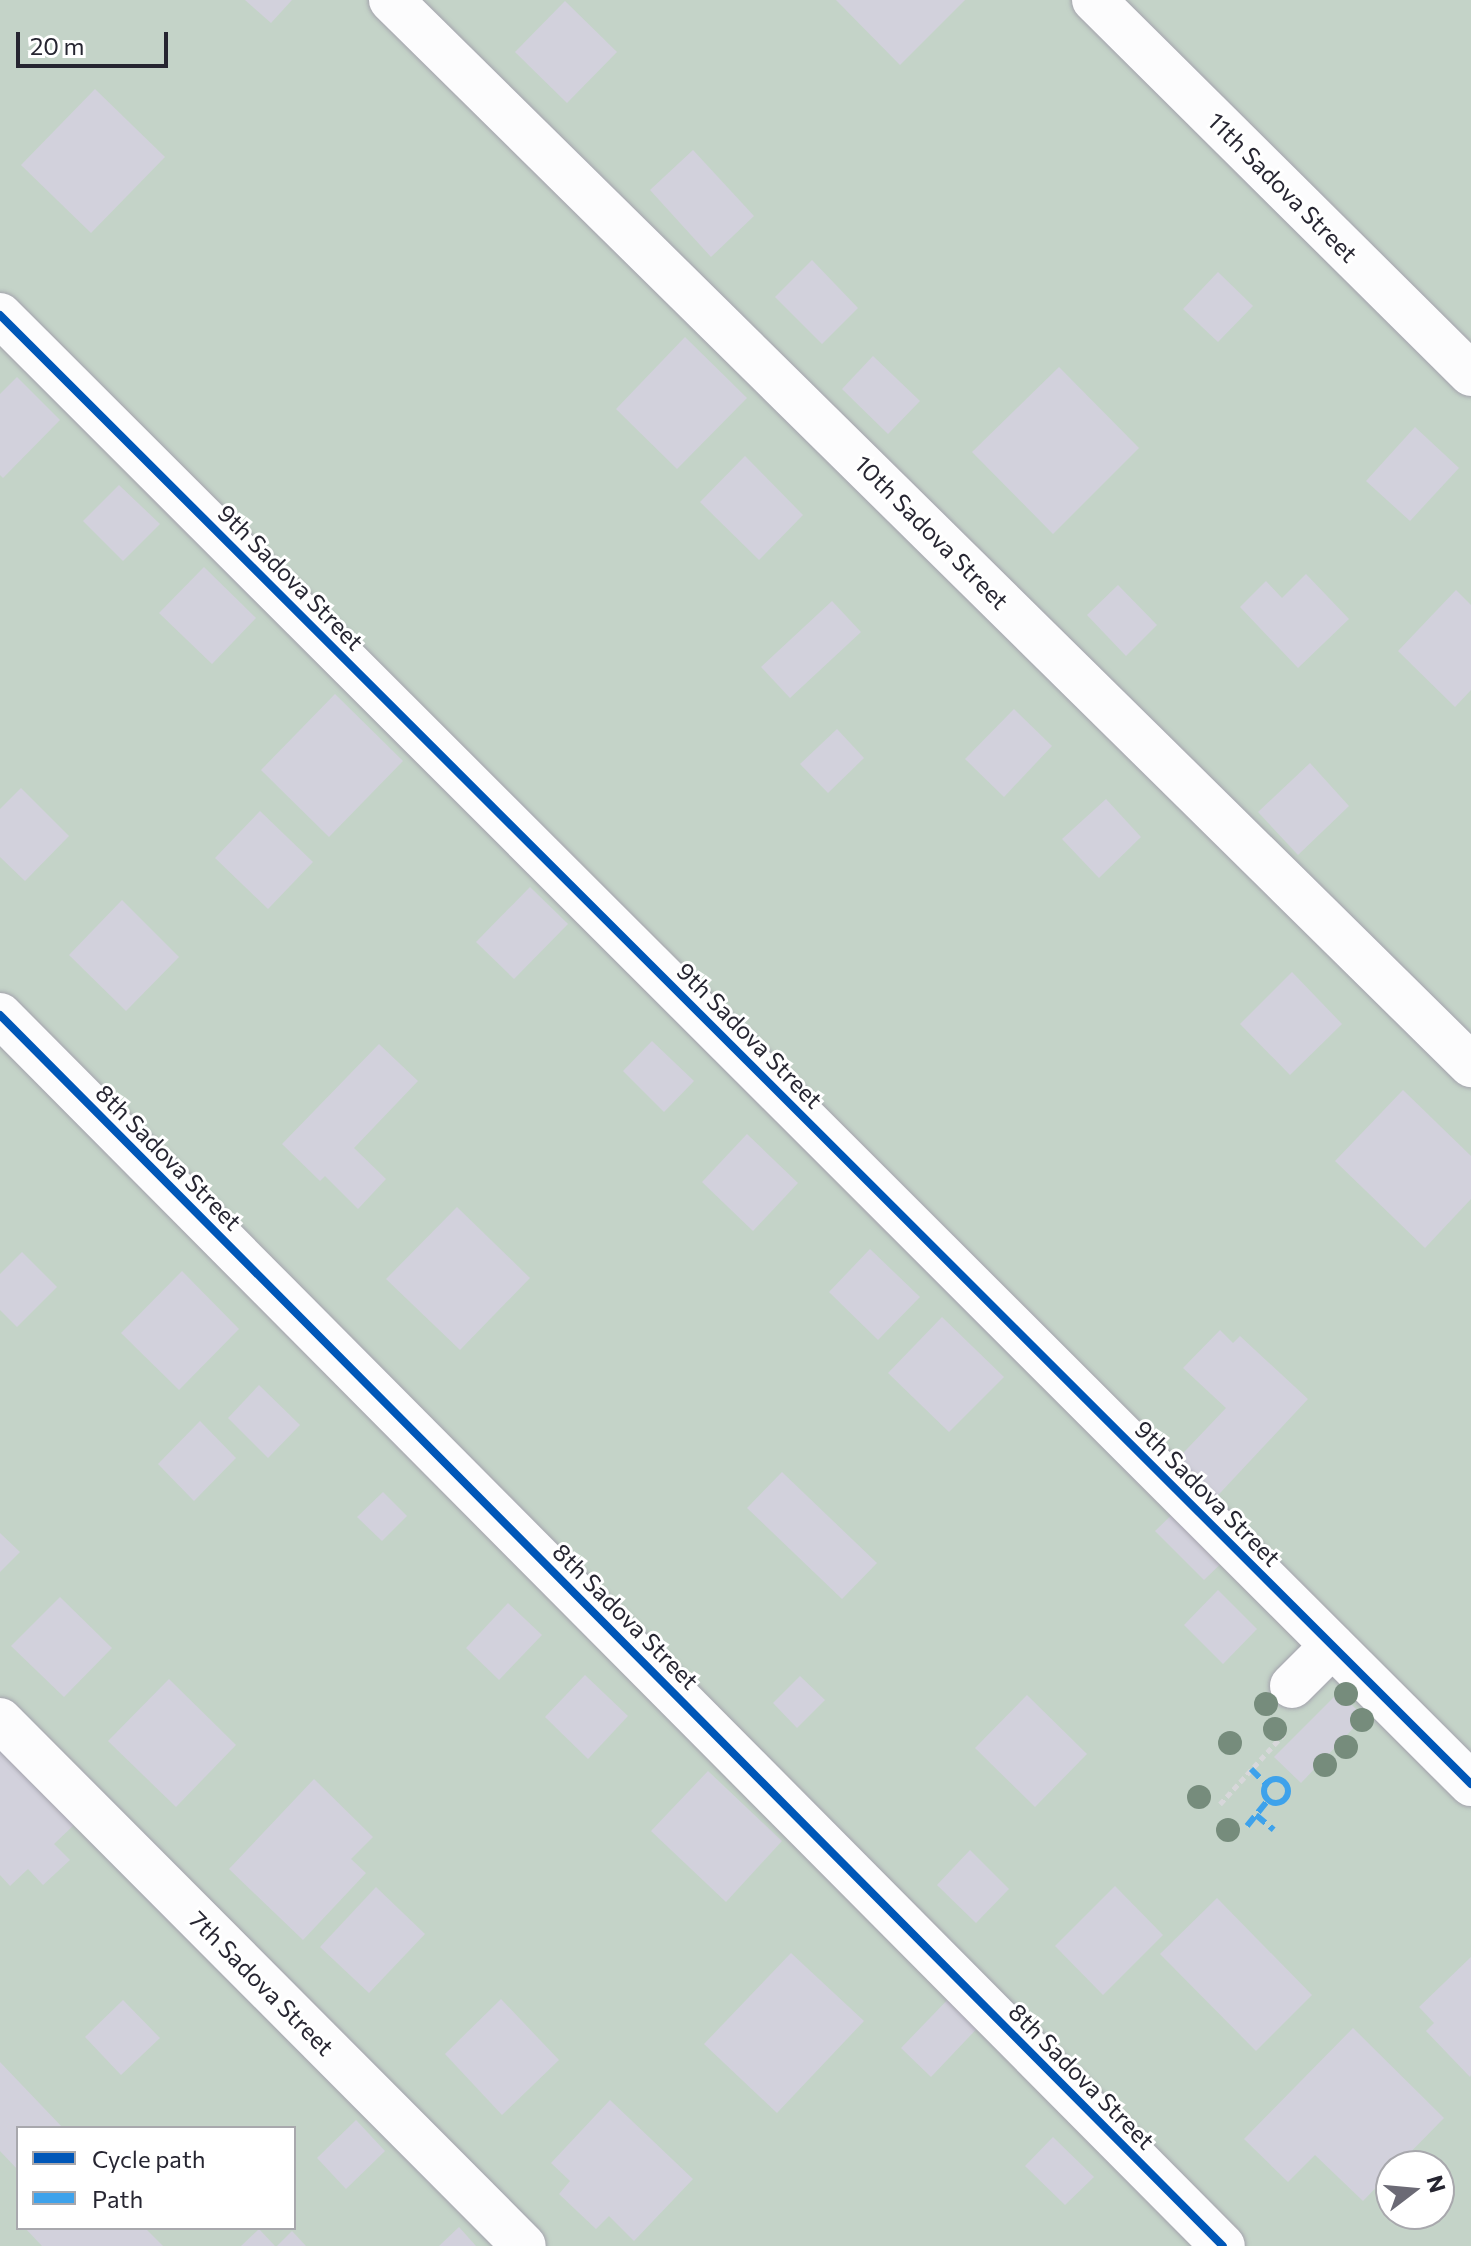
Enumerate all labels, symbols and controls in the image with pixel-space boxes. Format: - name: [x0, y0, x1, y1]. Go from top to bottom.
- scale bar: [20, 16, 172, 66]
- text: 20 m: [30, 31, 84, 60]
- street label: 11th Sadova Street: [1202, 106, 1364, 268]
- street label: 10th Sadova Street: [849, 449, 1015, 615]
- street label: 9th Sadova Street: [212, 498, 370, 656]
- street label: 9th Sadova Street: [671, 956, 829, 1114]
- street label: 8th Sadova Street: [90, 1078, 248, 1236]
- street label: 9th Sadova Street: [1129, 1414, 1287, 1572]
- street label: 8th Sadova Street: [547, 1537, 705, 1695]
- street label: 7th Sadova Street: [184, 1905, 340, 2061]
- street label: 8th Sadova Street: [1003, 1997, 1161, 2155]
- legend: [16, 2126, 296, 2230]
- text: Cycle path: [92, 2144, 206, 2173]
- north arrow: [1375, 2150, 1455, 2230]
- text: N: [1421, 2172, 1452, 2195]
- text: Path: [92, 2184, 143, 2213]

